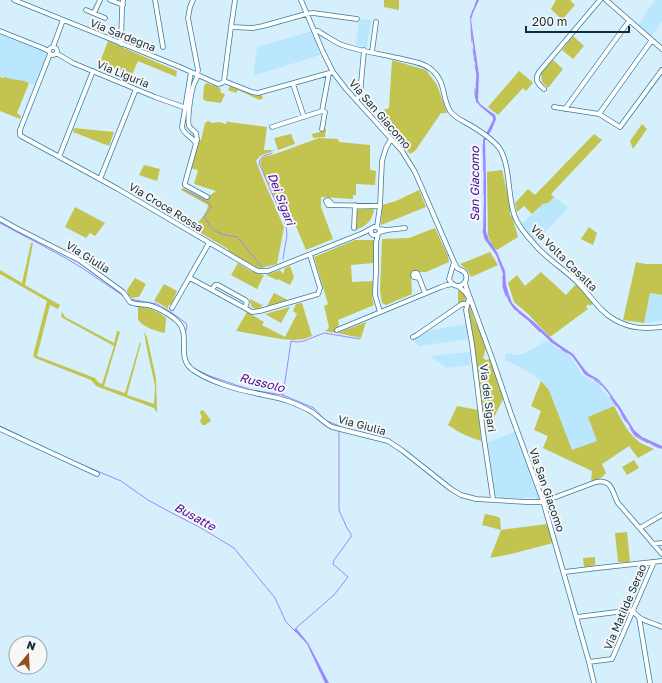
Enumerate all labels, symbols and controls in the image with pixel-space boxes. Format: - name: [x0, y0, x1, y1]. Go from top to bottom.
- scale bar: [526, 8, 629, 34]
- text: 200 m: [532, 14, 567, 29]
- street label: Via Sardegna: [88, 15, 158, 54]
- street label: Via Liguria: [95, 57, 151, 90]
- street label: Via San Giacomo: [347, 76, 414, 151]
- water label: San Giacomo: [467, 146, 482, 221]
- water label: Dei Sigari: [265, 171, 299, 229]
- street label: Via Croce Rossa: [127, 179, 206, 234]
- street label: Via Volta Casalta: [528, 222, 600, 294]
- street label: Via Giulia: [64, 238, 113, 275]
- street label: Via dei Sigari: [478, 363, 499, 433]
- water label: Russolo: [238, 370, 287, 396]
- street label: Via Giulia: [337, 412, 388, 437]
- street label: Via San Giacomo: [527, 446, 568, 534]
- water label: Busatte: [172, 499, 219, 534]
- street label: Via Matilde Serao: [601, 562, 649, 652]
- north arrow: [8, 635, 48, 675]
- text: N: [25, 638, 37, 653]

